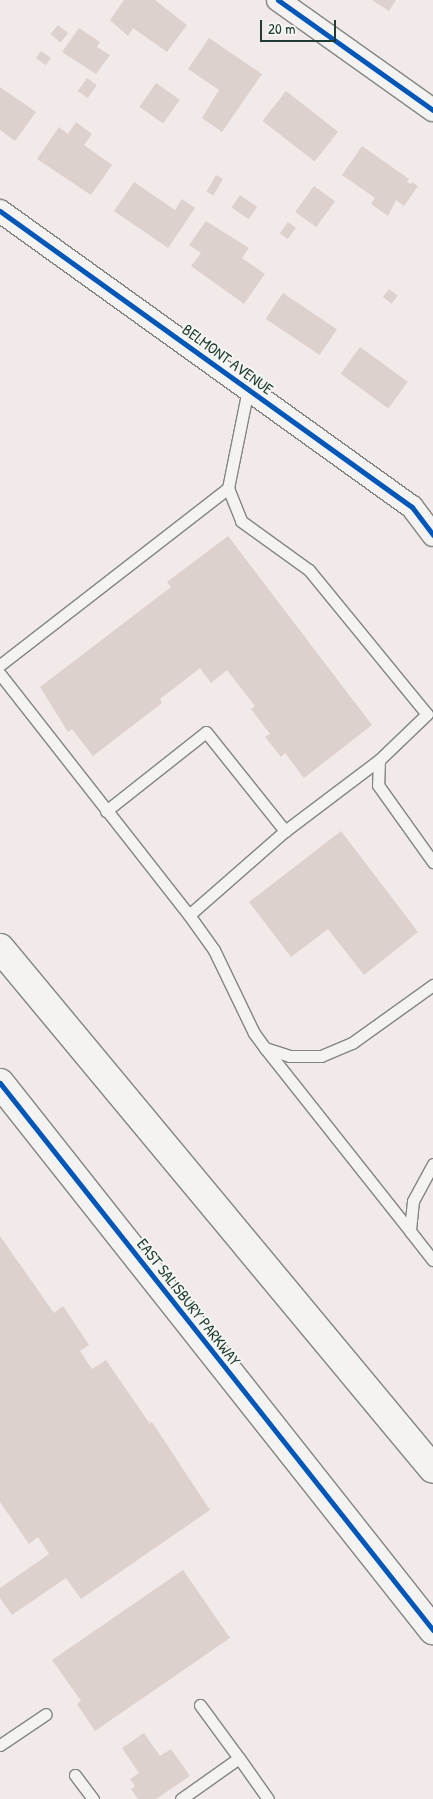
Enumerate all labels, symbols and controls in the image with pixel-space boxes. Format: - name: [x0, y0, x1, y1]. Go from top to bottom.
- scale bar: [263, 10, 339, 42]
- text: 20 m: [268, 18, 295, 39]
- street label: BELMONT AVENUE: [179, 320, 277, 398]
- street label: EAST SALISBURY PARKWAY: [133, 1234, 245, 1370]

